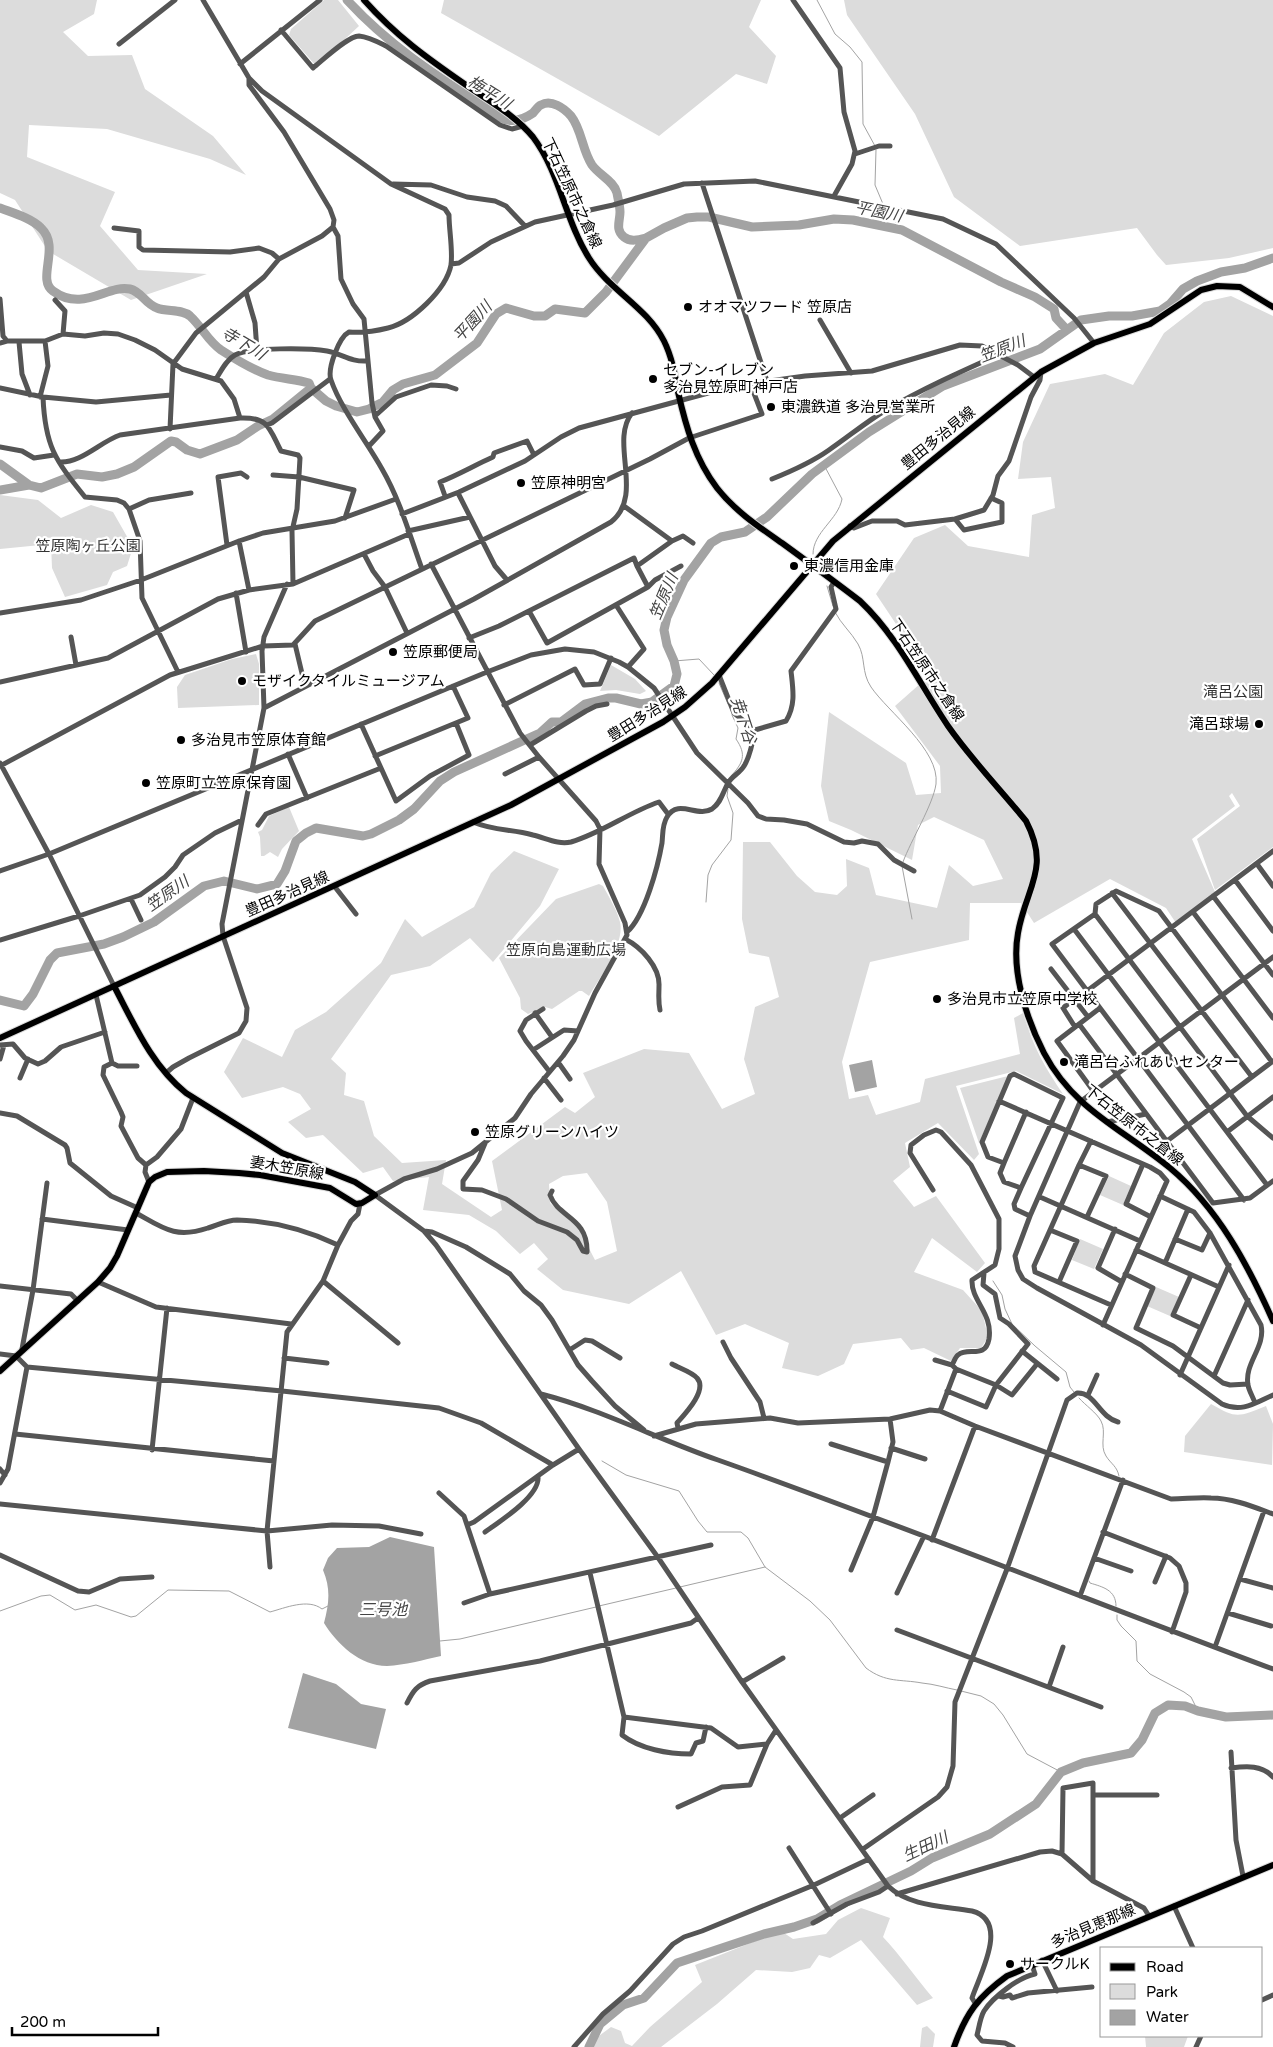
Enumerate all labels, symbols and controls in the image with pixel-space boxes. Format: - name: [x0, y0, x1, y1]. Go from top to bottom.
- water label: 梅平川: [464, 72, 517, 115]
- street label: 下石笠原市之倉線: [538, 135, 606, 251]
- water label: 平園川: [853, 197, 906, 227]
- water label: 平園川: [449, 296, 498, 346]
- place label: オオマツフード 笠原店: [698, 298, 852, 316]
- marker: オオマツフード 笠原店: [682, 301, 694, 313]
- water label: 寺下川: [218, 323, 271, 366]
- water label: 笠原川: [976, 330, 1030, 367]
- place label: セブン-イレブン 多治見笠原町神戸店: [663, 361, 798, 396]
- marker: セブン-イレブン 多治見笠原町神戸店: [647, 373, 659, 385]
- place label: 東濃鉄道 多治見営業所: [781, 398, 935, 416]
- marker: 東濃鉄道 多治見営業所: [765, 401, 777, 413]
- street label: 豊田多治見線: [897, 403, 979, 473]
- place label: 笠原神明宮: [531, 474, 606, 492]
- marker: 笠原神明宮: [515, 477, 527, 489]
- park label: 笠原陶ヶ丘公園: [35, 537, 141, 555]
- place label: 東濃信用金庫: [804, 557, 894, 575]
- marker: 東濃信用金庫: [788, 560, 800, 572]
- water label: 笠原川: [645, 569, 683, 622]
- street label: 下石笠原市之倉線: [886, 615, 968, 725]
- place label: 笠原郵便局: [403, 643, 478, 661]
- marker: 笠原郵便局: [387, 646, 399, 658]
- place label: モザイクタイルミュージアム: [252, 672, 445, 690]
- marker: モザイクタイルミュージアム: [236, 675, 248, 687]
- street label: 豊田多治見線: [604, 683, 690, 745]
- park label: 滝呂公園: [1203, 683, 1263, 701]
- water label: 尭下谷: [726, 694, 761, 748]
- place label: 滝呂球場: [1189, 715, 1249, 733]
- marker: 滝呂球場: [1253, 718, 1265, 730]
- place label: 多治見市笠原体育館: [191, 731, 326, 749]
- marker: 多治見市笠原体育館: [175, 734, 187, 746]
- place label: 笠原町立笠原保育園: [156, 774, 291, 792]
- marker: 笠原町立笠原保育園: [140, 777, 152, 789]
- street label: 豊田多治見線: [242, 867, 332, 921]
- water label: 笠原川: [142, 871, 195, 916]
- park label: 笠原向島運動広場: [506, 941, 626, 959]
- place label: 多治見市立笠原中学校: [947, 990, 1097, 1008]
- marker: 多治見市立笠原中学校: [931, 993, 943, 1005]
- place label: 滝呂台ふれあいセンター: [1074, 1053, 1239, 1071]
- marker: 滝呂台ふれあいセンター: [1058, 1056, 1070, 1068]
- street label: 下石笠原市之倉線: [1081, 1081, 1187, 1169]
- place label: 笠原グリーンハイツ: [485, 1123, 619, 1141]
- marker: 笠原グリーンハイツ: [469, 1126, 481, 1138]
- street label: 妻木笠原線: [248, 1153, 326, 1183]
- water label: 三号池: [359, 1600, 409, 1620]
- water label: 生田川: [899, 1827, 953, 1866]
- street label: 多治見恵那線: [1048, 1900, 1138, 1952]
- legend: [1100, 1947, 1263, 2037]
- place label: サークルK: [1020, 1955, 1090, 1973]
- marker: サークルK: [1004, 1958, 1016, 1970]
- text: Road: [1146, 1958, 1184, 1976]
- text: Park: [1146, 1983, 1178, 2001]
- scale bar: [12, 2004, 159, 2036]
- text: Water: [1146, 2008, 1189, 2026]
- text: 200 m: [20, 2013, 66, 2031]

